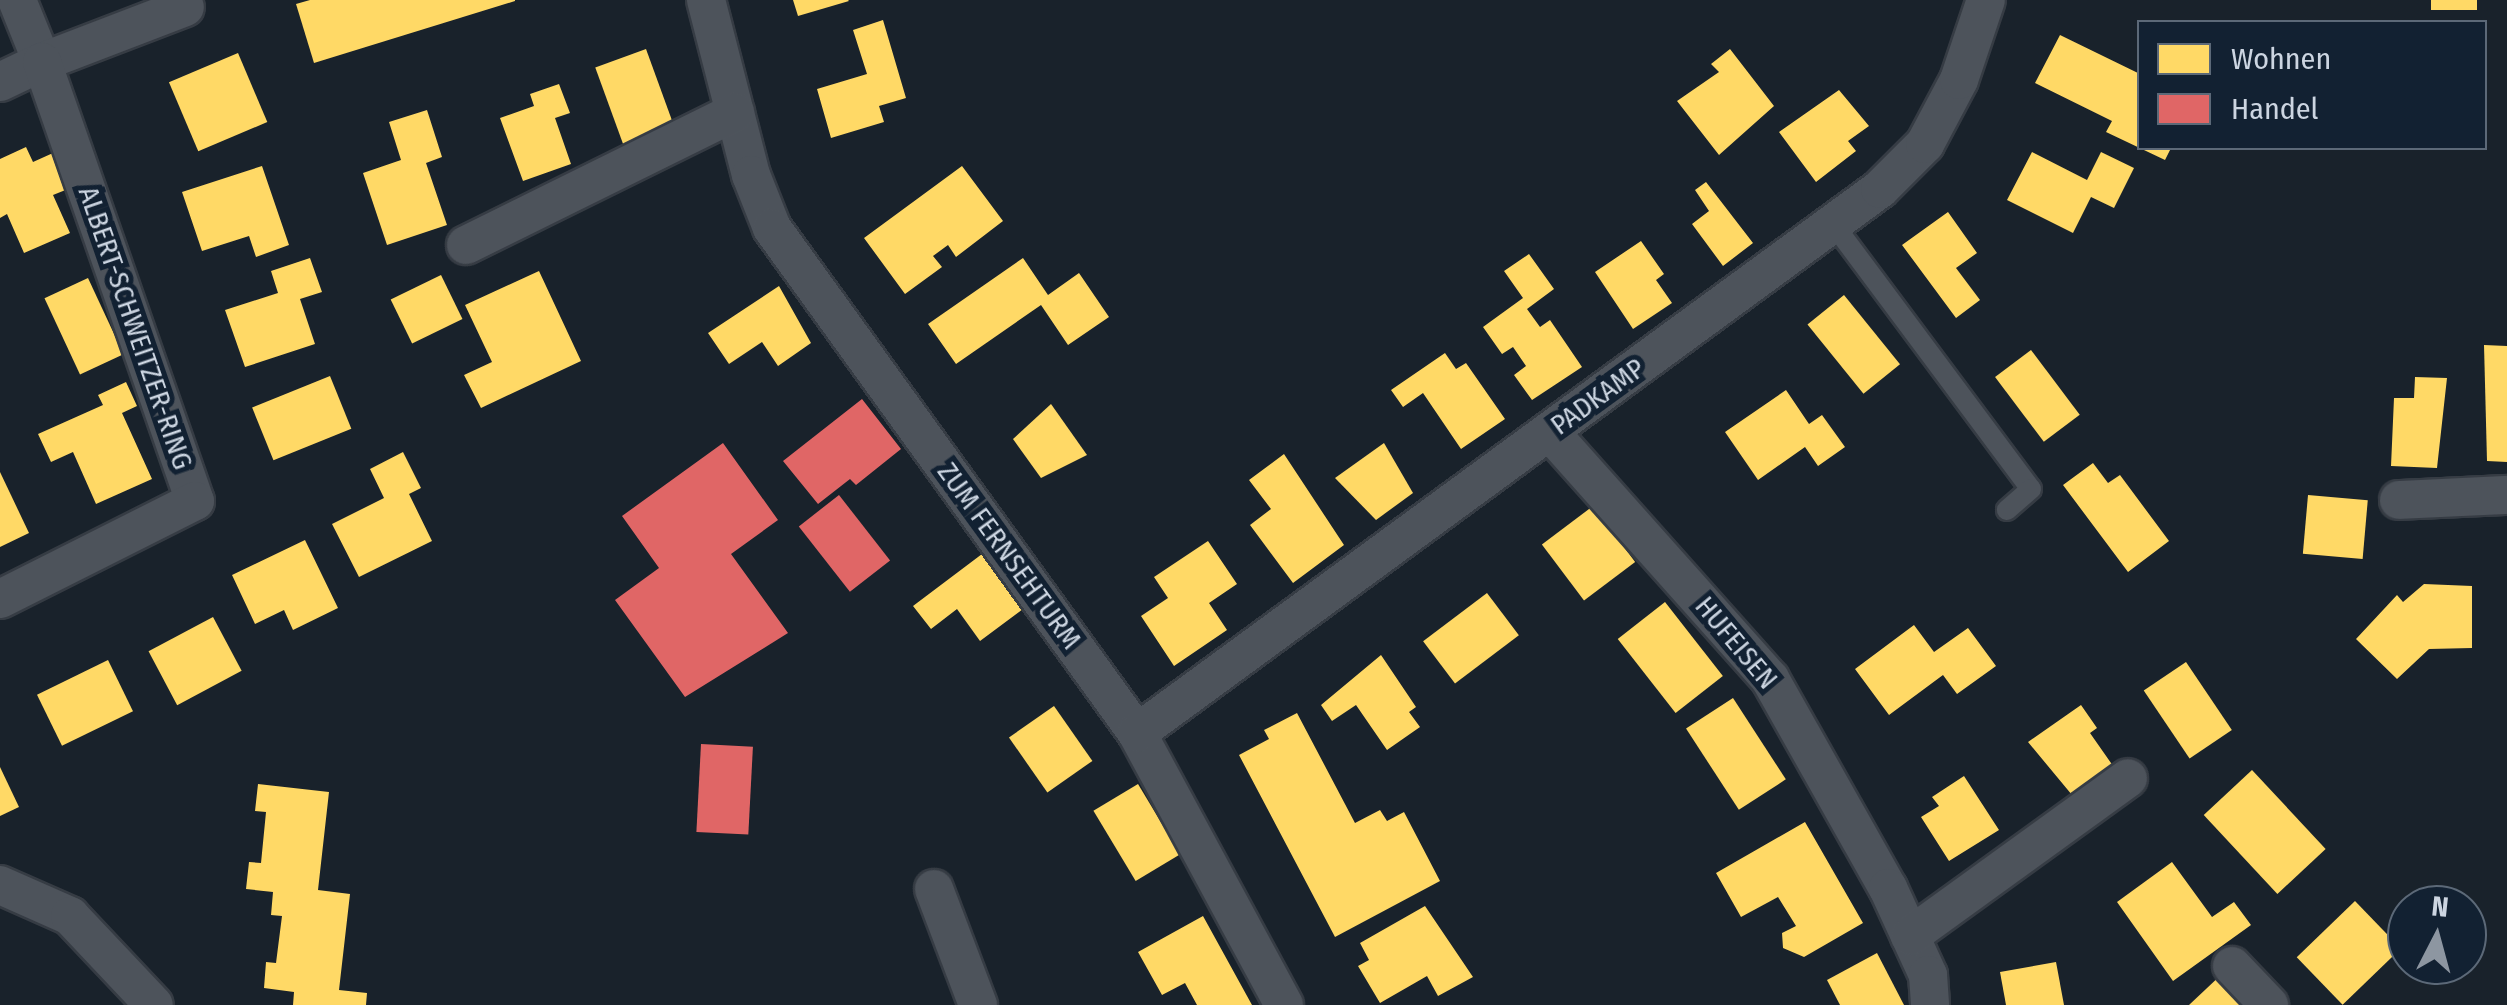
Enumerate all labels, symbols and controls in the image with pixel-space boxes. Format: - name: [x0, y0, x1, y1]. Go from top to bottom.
- legend: [2137, 20, 2487, 150]
- text: Wohnen: [2231, 41, 2331, 77]
- text: Handel: [2231, 91, 2319, 127]
- street label: ALBERT-SCHWEITZER-RING: [71, 182, 199, 474]
- street label: PADKAMP: [1544, 352, 1652, 442]
- street label: ZUM FERNSEHTURM: [930, 456, 1088, 656]
- street label: HUFEISEN: [1688, 590, 1784, 696]
- north arrow: [2387, 885, 2487, 985]
- text: N: [2430, 889, 2450, 924]

